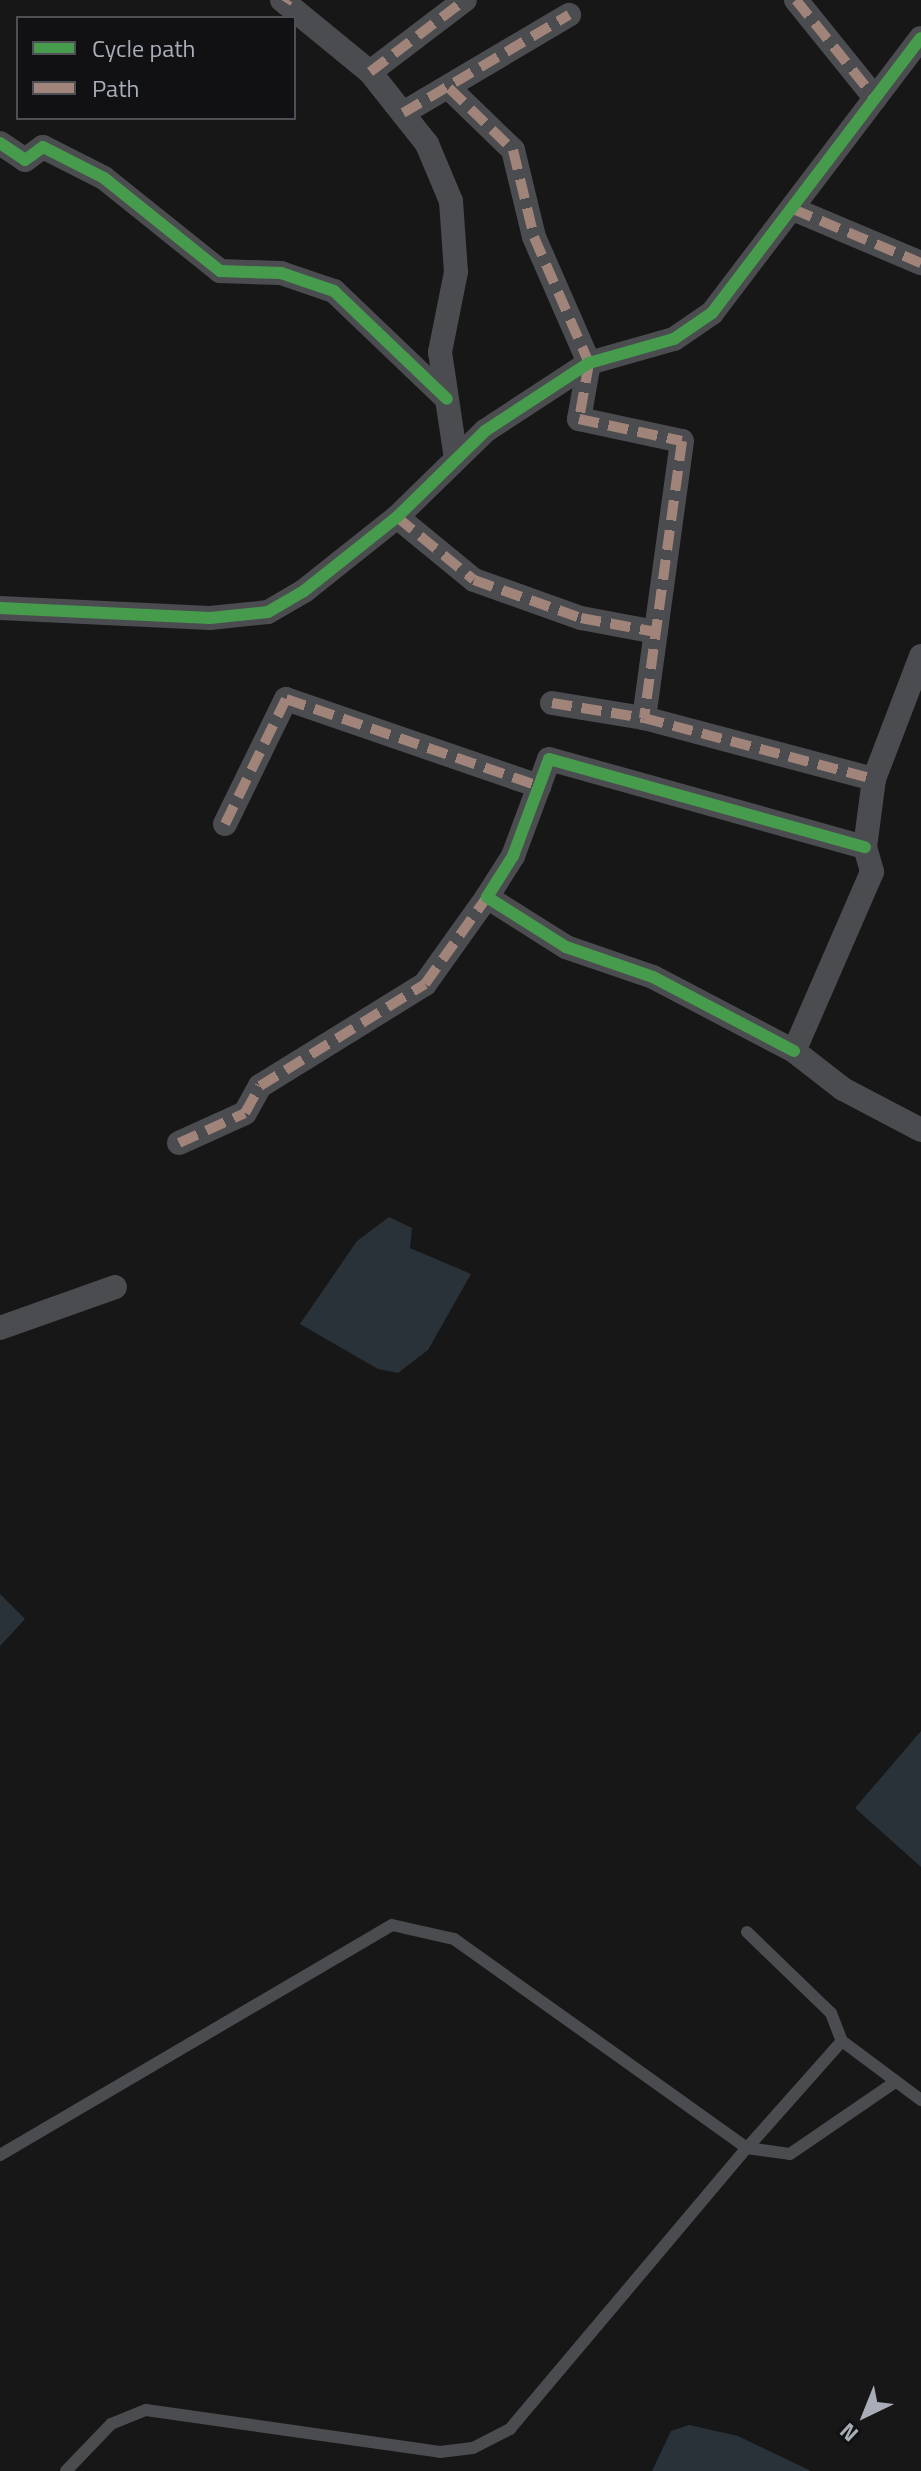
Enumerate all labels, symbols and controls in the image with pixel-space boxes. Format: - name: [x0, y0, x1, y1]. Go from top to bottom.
- legend: [16, 16, 296, 120]
- text: Cycle path: [92, 30, 195, 66]
- text: Path: [92, 70, 139, 106]
- north arrow: [825, 2375, 905, 2455]
- text: N: [831, 2415, 866, 2450]

